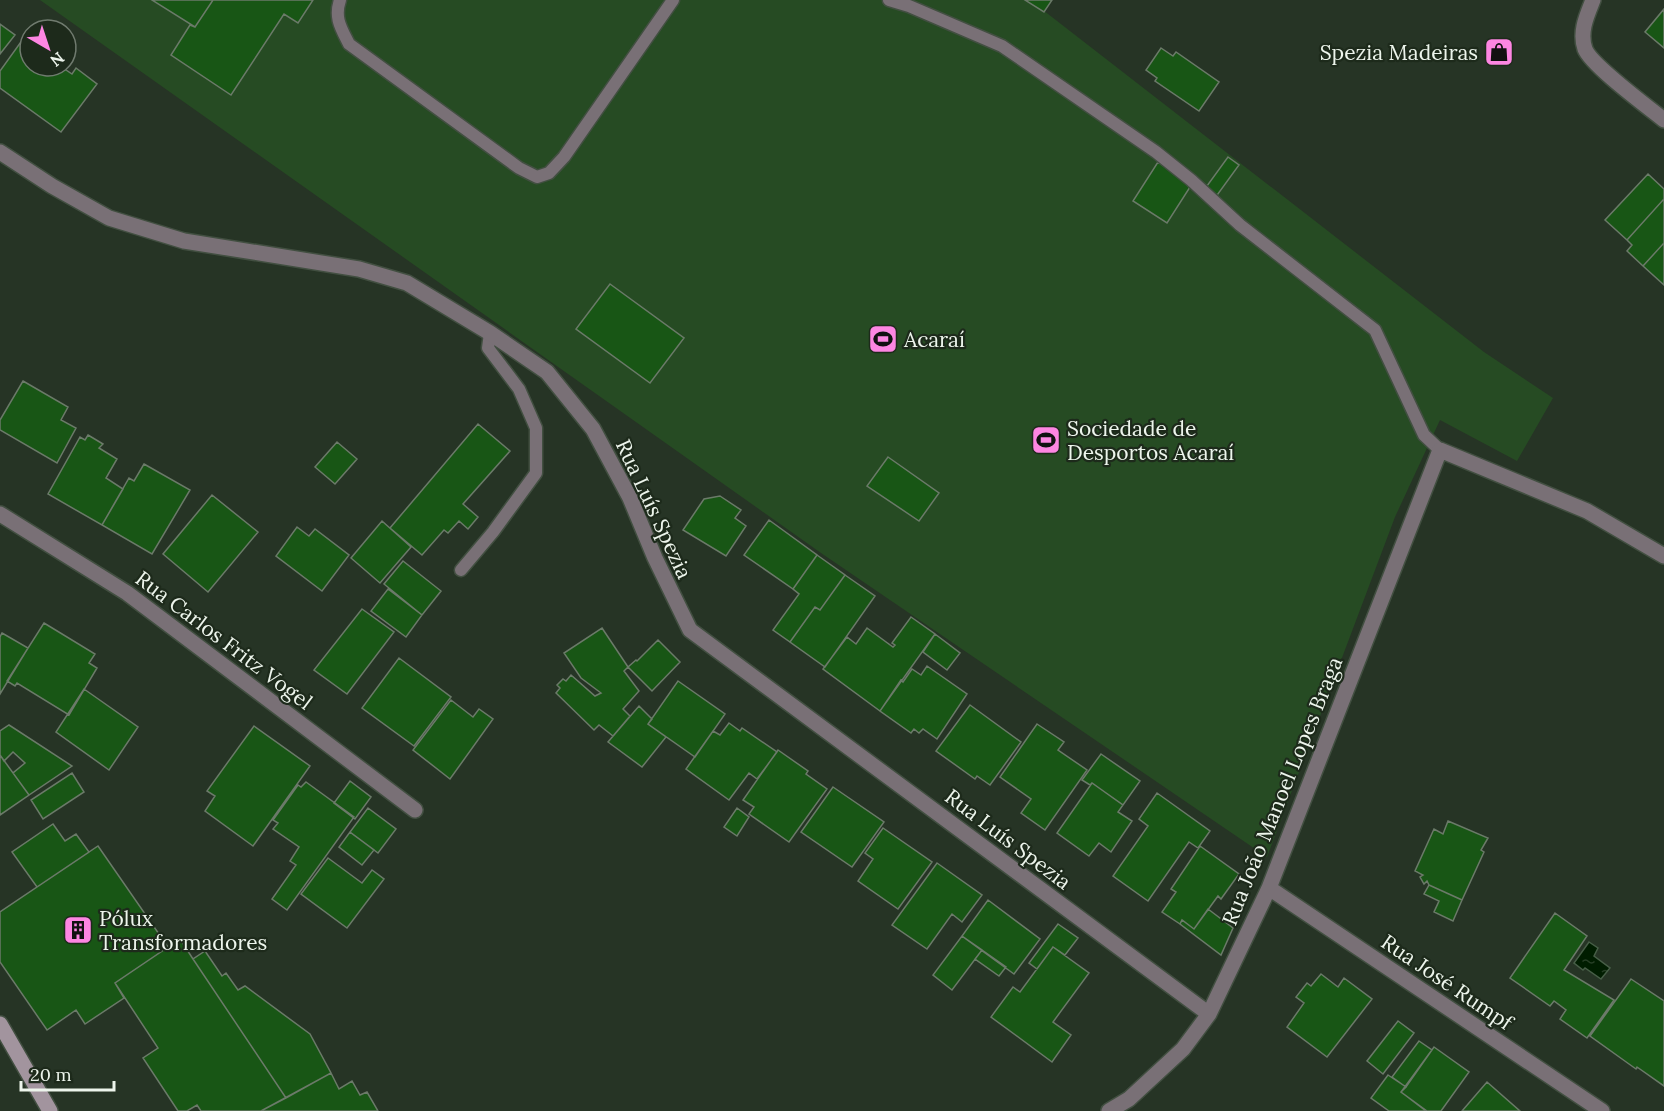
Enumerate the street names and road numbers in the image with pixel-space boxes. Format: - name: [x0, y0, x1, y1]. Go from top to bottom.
- street label: Rua Luís Spezia: [610, 435, 698, 583]
- street label: Rua Carlos Fritz Vogel: [130, 565, 318, 715]
- street label: Rua João Manoel Lopes Braga: [1216, 653, 1348, 929]
- street label: Rua Luís Spezia: [940, 783, 1077, 895]
- street label: Rua José Rumpf: [1376, 928, 1519, 1037]

